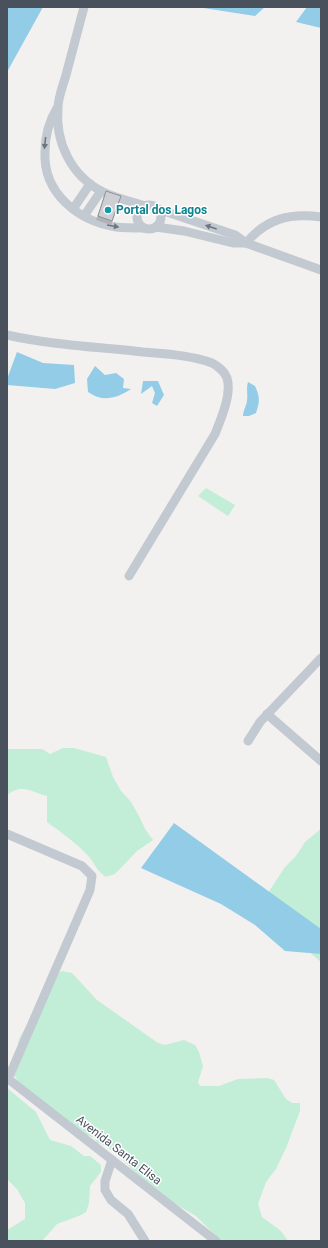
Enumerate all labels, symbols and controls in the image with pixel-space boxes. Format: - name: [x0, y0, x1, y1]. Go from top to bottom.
- one-way arrow: [42, 137, 49, 149]
- place label: Portal dos Lagos: [116, 203, 207, 217]
- marker: Portal dos Lagos: [103, 205, 113, 215]
- one-way arrow: [107, 223, 119, 229]
- one-way arrow: [205, 224, 217, 230]
- street label: Avenida Santa Elisa: [73, 1112, 165, 1188]

